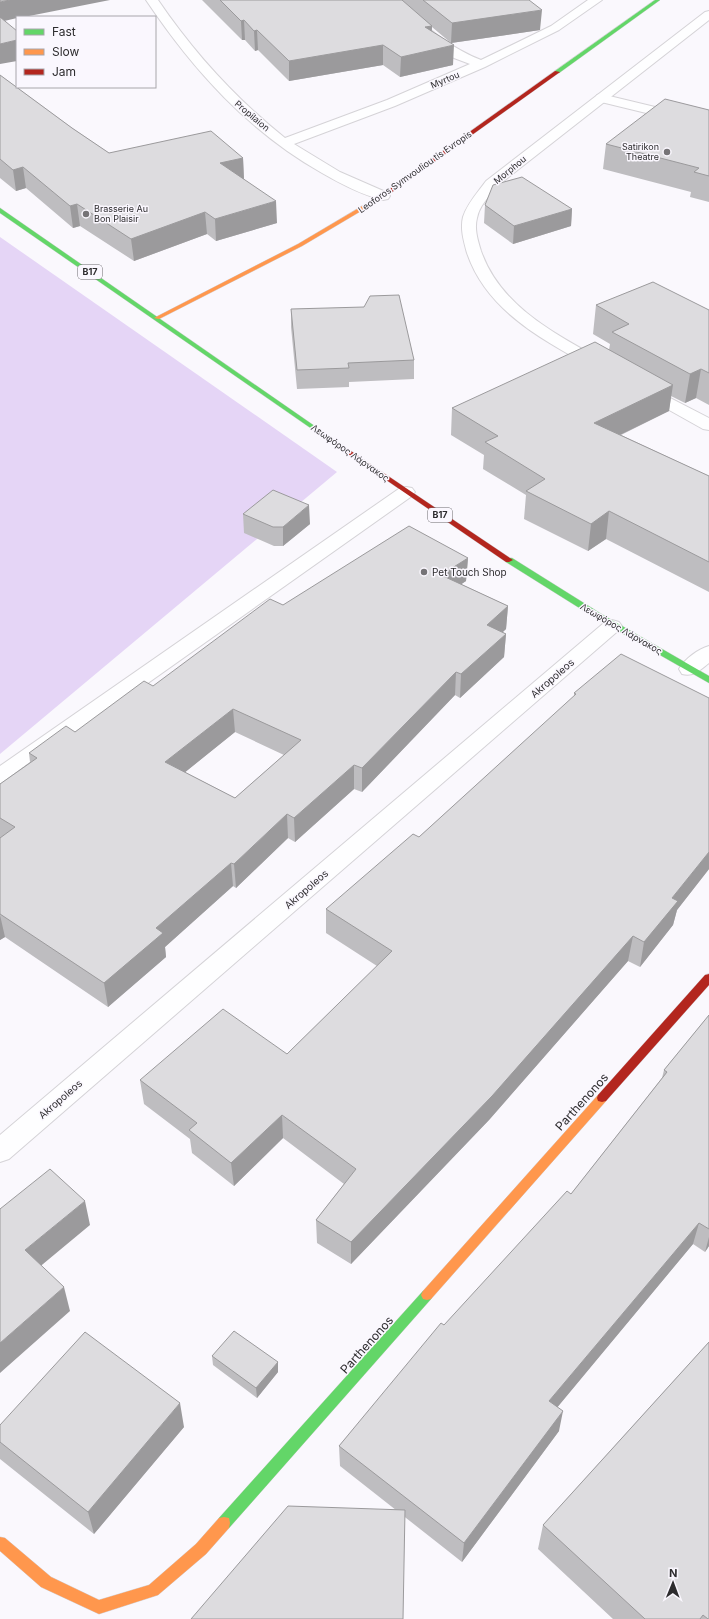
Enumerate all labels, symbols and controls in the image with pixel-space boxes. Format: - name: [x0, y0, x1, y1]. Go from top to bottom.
- legend: [16, 16, 156, 88]
- text: Fast: [52, 24, 76, 39]
- text: Slow: [52, 44, 80, 59]
- text: Jam: [52, 64, 76, 79]
- street label: Myrtou: [429, 69, 461, 91]
- street label: Propilaion: [233, 98, 272, 133]
- street label: Leoforos Symvouliou tis Evropis: [356, 128, 474, 215]
- place label: Satirikon Theatre: [622, 141, 659, 162]
- marker: Satirikon Theatre: [662, 147, 672, 157]
- street label: Morphou: [491, 153, 528, 186]
- place label: Brasserie Au Bon Plaisir: [94, 203, 148, 224]
- marker: Brasserie Au Bon Plaisir: [81, 209, 91, 219]
- road number: B17: [78, 265, 102, 279]
- street label: Λεωφόρος Λάρνακος: [309, 422, 391, 484]
- road number: B17: [428, 508, 452, 522]
- place label: Pet Touch Shop: [432, 566, 507, 578]
- marker: Pet Touch Shop: [419, 567, 429, 577]
- street label: Λεωφόρος Λάρνακος: [578, 601, 664, 656]
- street label: Akropoleos: [528, 656, 576, 700]
- street label: Akropoleos: [282, 867, 330, 911]
- street label: Parthenonos: [552, 1070, 611, 1133]
- street label: Akropoleos: [36, 1077, 84, 1121]
- street label: Parthenonos: [337, 1313, 396, 1376]
- north arrow: [653, 1563, 693, 1603]
- text: N: [669, 1566, 677, 1580]

